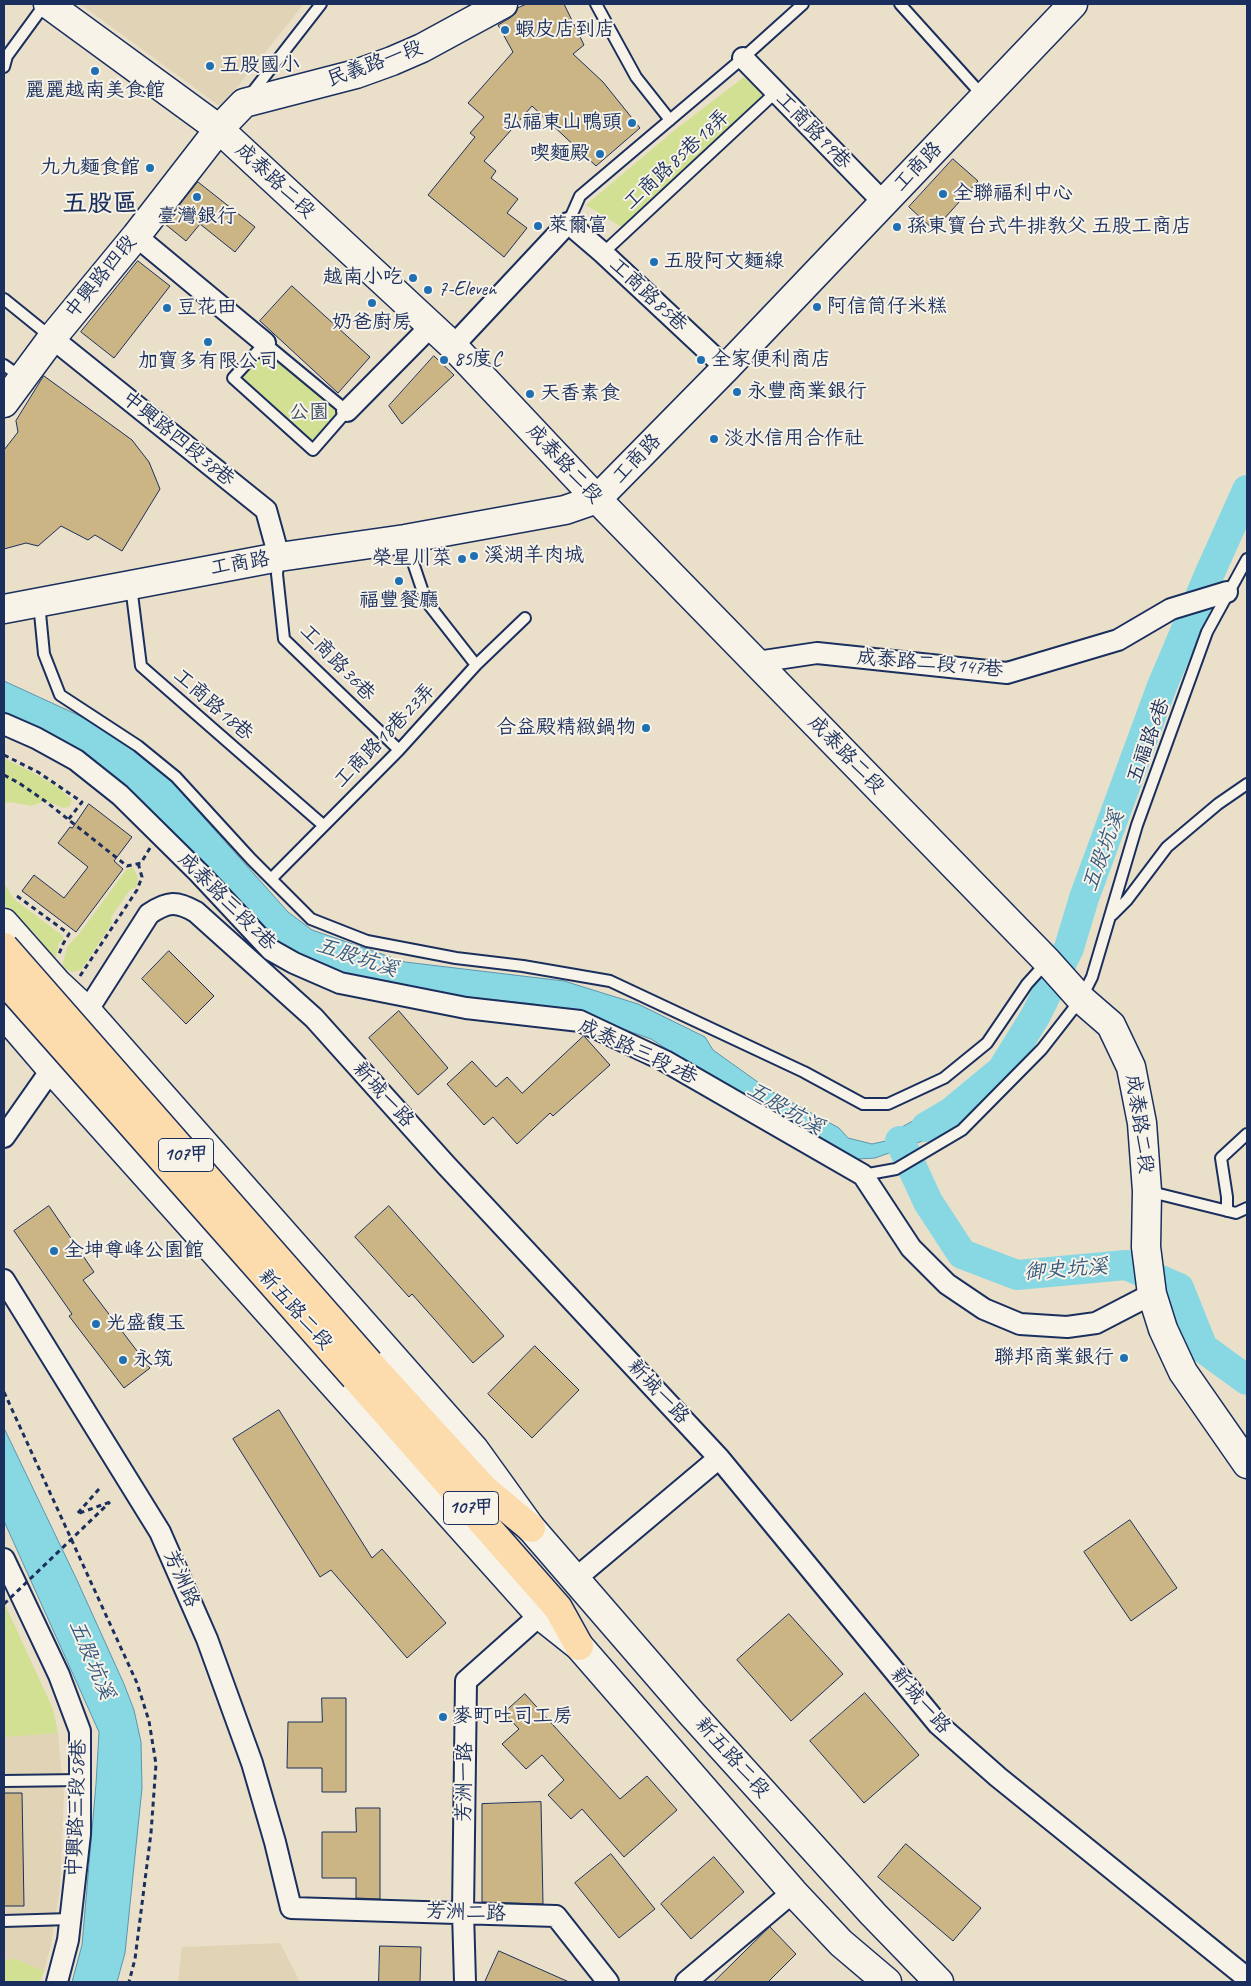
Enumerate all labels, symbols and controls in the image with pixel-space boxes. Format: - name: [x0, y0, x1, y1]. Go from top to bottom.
- place label: 蝦皮店到店: [515, 18, 615, 42]
- marker: 蝦皮店到店: [499, 24, 511, 36]
- street label: 民義路一段: [324, 36, 426, 92]
- place label: 五股國小: [220, 54, 300, 78]
- marker: 五股國小: [204, 60, 216, 72]
- marker: 麗麗越南美食館: [89, 65, 101, 77]
- place label: 麗麗越南美食館: [25, 79, 165, 103]
- street label: 工商路99巷: [770, 87, 856, 175]
- street label: 工商路85巷18弄: [619, 105, 735, 215]
- place label: 弘福東山鴨頭: [502, 111, 622, 135]
- marker: 弘福東山鴨頭: [626, 117, 638, 129]
- street label: 工商路: [889, 137, 947, 197]
- street label: 成泰路二段: [230, 138, 320, 224]
- place label: 喫麵殿: [530, 142, 590, 166]
- marker: 喫麵殿: [594, 148, 606, 160]
- place label: 九九麵食館: [40, 156, 140, 180]
- marker: 九九麵食館: [144, 162, 156, 174]
- place label: 全聯福利中心: [953, 182, 1073, 206]
- marker: 全聯福利中心: [937, 188, 949, 200]
- district label: 五股區: [63, 189, 137, 219]
- marker: 臺灣銀行: [191, 191, 203, 203]
- place label: 臺灣銀行: [157, 205, 237, 229]
- place label: 萊爾富: [548, 214, 608, 238]
- place label: 孫東寶台式牛排教父 五股工商店: [907, 215, 1192, 239]
- marker: 萊爾富: [532, 220, 544, 232]
- marker: 孫東寶台式牛排教父 五股工商店: [891, 221, 903, 233]
- street label: 中興路四段: [60, 231, 142, 323]
- place label: 五股阿文麵線: [664, 250, 784, 274]
- street label: 工商路85巷: [604, 253, 692, 337]
- marker: 五股阿文麵線: [648, 256, 660, 268]
- place label: 越南小吃: [323, 266, 403, 290]
- marker: 越南小吃: [407, 272, 419, 284]
- place label: 7-Eleven: [438, 278, 496, 302]
- marker: 7-Eleven: [422, 284, 434, 296]
- place label: 阿信筒仔米糕: [827, 295, 947, 319]
- place label: 豆花田: [177, 296, 237, 320]
- marker: 奶爸廚房: [366, 297, 378, 309]
- marker: 阿信筒仔米糕: [811, 301, 823, 313]
- marker: 豆花田: [161, 302, 173, 314]
- place label: 奶爸廚房: [332, 311, 412, 335]
- marker: 加寶多有限公司: [202, 336, 214, 348]
- place label: 85度C: [454, 348, 501, 372]
- place label: 全家便利商店: [711, 348, 831, 372]
- place label: 加寶多有限公司: [138, 350, 278, 374]
- marker: 85度C: [438, 354, 450, 366]
- marker: 全家便利商店: [695, 354, 707, 366]
- place label: 永豐商業銀行: [747, 380, 867, 404]
- place label: 天香素食: [540, 382, 620, 406]
- street label: 中興路四段38巷: [117, 386, 239, 492]
- marker: 永豐商業銀行: [731, 386, 743, 398]
- marker: 天香素食: [524, 388, 536, 400]
- park label: 公園: [289, 401, 329, 425]
- street label: 成泰路二段: [521, 419, 607, 509]
- place label: 淡水信用合作社: [724, 427, 864, 451]
- street label: 工商路: [608, 429, 666, 489]
- marker: 淡水信用合作社: [708, 433, 720, 445]
- place label: 溪湖羊肉城: [484, 544, 584, 568]
- street label: 工商路: [208, 547, 272, 581]
- place label: 榮星川菜: [372, 547, 452, 571]
- marker: 溪湖羊肉城: [468, 550, 480, 562]
- marker: 榮星川菜: [456, 553, 468, 565]
- marker: 福豐餐廳: [393, 575, 405, 587]
- place label: 福豐餐廳: [359, 589, 439, 613]
- street label: 工商路36巷: [294, 619, 380, 707]
- street label: 成泰路二段147巷: [856, 646, 1004, 682]
- street label: 工商路18巷: [168, 664, 258, 746]
- street label: 工商路18巷23弄: [329, 679, 441, 793]
- street label: 五福路6巷: [1123, 695, 1175, 787]
- street label: 成泰路二段: [803, 711, 889, 799]
- place label: 合益殿精緻鍋物: [496, 716, 636, 740]
- marker: 合益殿精緻鍋物: [640, 722, 652, 734]
- water label: 五股坑溪: [1078, 807, 1130, 895]
- street label: 成泰路三段2巷: [173, 848, 281, 956]
- water label: 五股坑溪: [313, 933, 401, 983]
- street label: 成泰路三段2巷: [574, 1014, 702, 1090]
- street label: 新城一路: [347, 1057, 419, 1133]
- street label: 成泰路二段: [1120, 1073, 1158, 1175]
- water label: 五股坑溪: [742, 1077, 828, 1141]
- road number: 107甲: [158, 1138, 214, 1172]
- place label: 全坤尊峰公園館: [64, 1239, 204, 1263]
- marker: 全坤尊峰公園館: [48, 1245, 60, 1257]
- water label: 御史坑溪: [1023, 1255, 1109, 1285]
- street label: 新五路二段: [253, 1265, 337, 1355]
- place label: 光盛馥玉: [106, 1312, 186, 1336]
- marker: 光盛馥玉: [90, 1318, 102, 1330]
- place label: 聯邦商業銀行: [994, 1346, 1114, 1370]
- place label: 永筑: [133, 1348, 173, 1372]
- marker: 聯邦商業銀行: [1118, 1352, 1130, 1364]
- marker: 永筑: [117, 1354, 129, 1366]
- street label: 新城一路: [622, 1355, 694, 1429]
- road number: 107甲: [444, 1492, 498, 1525]
- street label: 芳洲路: [158, 1547, 204, 1611]
- water label: 五股坑溪: [63, 1616, 119, 1704]
- street label: 新城一路: [885, 1663, 955, 1739]
- place label: 麥町吐司工房: [453, 1705, 573, 1729]
- marker: 麥町吐司工房: [437, 1711, 449, 1723]
- street label: 新五路二段: [690, 1713, 774, 1803]
- street label: 中興路三段58巷: [63, 1739, 91, 1877]
- street label: 芳洲一路: [452, 1742, 478, 1822]
- street label: 芳洲二路: [426, 1900, 506, 1926]

